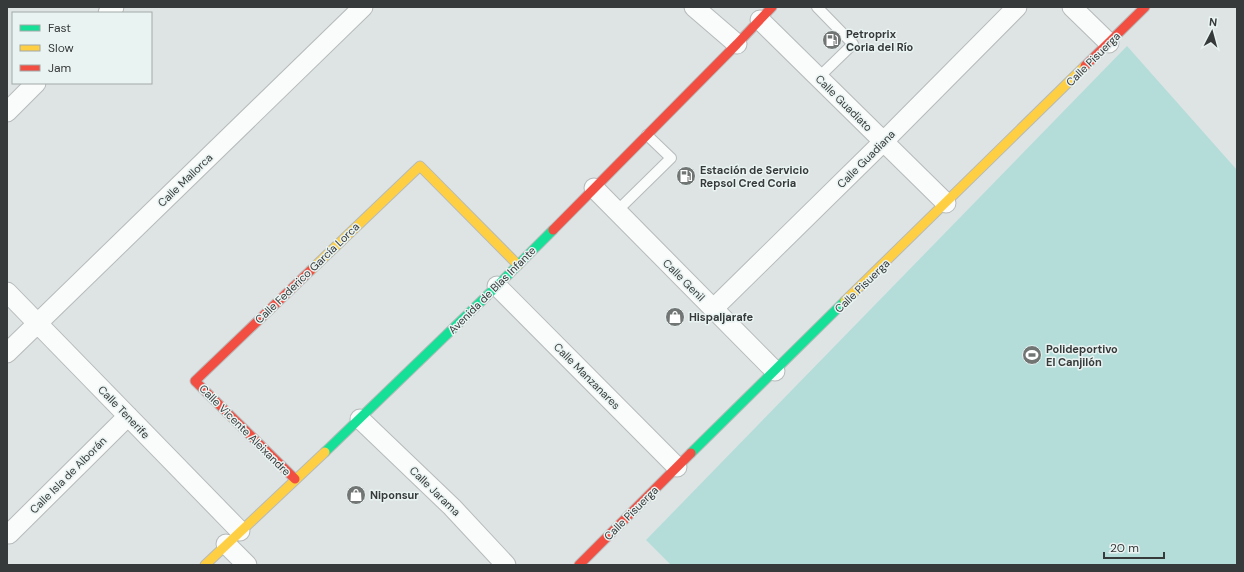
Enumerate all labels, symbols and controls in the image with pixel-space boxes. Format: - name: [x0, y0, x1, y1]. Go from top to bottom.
- legend: [12, 12, 152, 84]
- north arrow: [1192, 12, 1232, 52]
- text: N: [1208, 15, 1218, 29]
- text: Fast: [48, 20, 71, 36]
- place label: Petroprix Coria del Río: [846, 27, 914, 54]
- fuel station icon: Petroprix Coria del Río: [821, 29, 843, 51]
- street label: Calle Pisuerga: [1063, 29, 1123, 89]
- text: Slow: [48, 40, 74, 56]
- text: Jam: [48, 60, 71, 76]
- street label: Calle Guadiato: [813, 72, 875, 134]
- street label: Calle Guadiana: [834, 127, 898, 191]
- street label: Calle Mallorca: [155, 150, 215, 210]
- place label: Estación de Servicio Repsol Cred Coria: [700, 163, 809, 190]
- fuel station icon: Estación de Servicio Repsol Cred Coria: [675, 165, 697, 187]
- street label: Calle Federico García Lorca: [252, 219, 362, 326]
- street label: Avenida de Blas Infante: [445, 243, 539, 337]
- street label: Calle Genil: [660, 256, 708, 304]
- street label: Calle Pisuerga: [832, 256, 892, 316]
- shop icon: Hispaljarafe: [664, 306, 686, 328]
- place label: Hispaljarafe: [689, 310, 754, 324]
- street label: Calle Manzanares: [551, 340, 623, 412]
- place label: Polideportivo El Canjilón: [1046, 342, 1118, 369]
- sports icon: Polideportivo El Canjilón: [1021, 344, 1043, 366]
- street label: Calle Vicente Aleixandre: [196, 381, 294, 479]
- street label: Calle Tenerife: [95, 383, 153, 441]
- street label: Calle Isla de Alborán: [27, 434, 109, 516]
- street label: Calle Jarama: [407, 463, 463, 519]
- street label: Calle Pisuerga: [601, 483, 661, 543]
- shop icon: Niponsur: [345, 484, 367, 506]
- place label: Niponsur: [370, 488, 419, 502]
- scale bar: [1104, 534, 1164, 560]
- text: 20 m: [1110, 540, 1139, 556]

